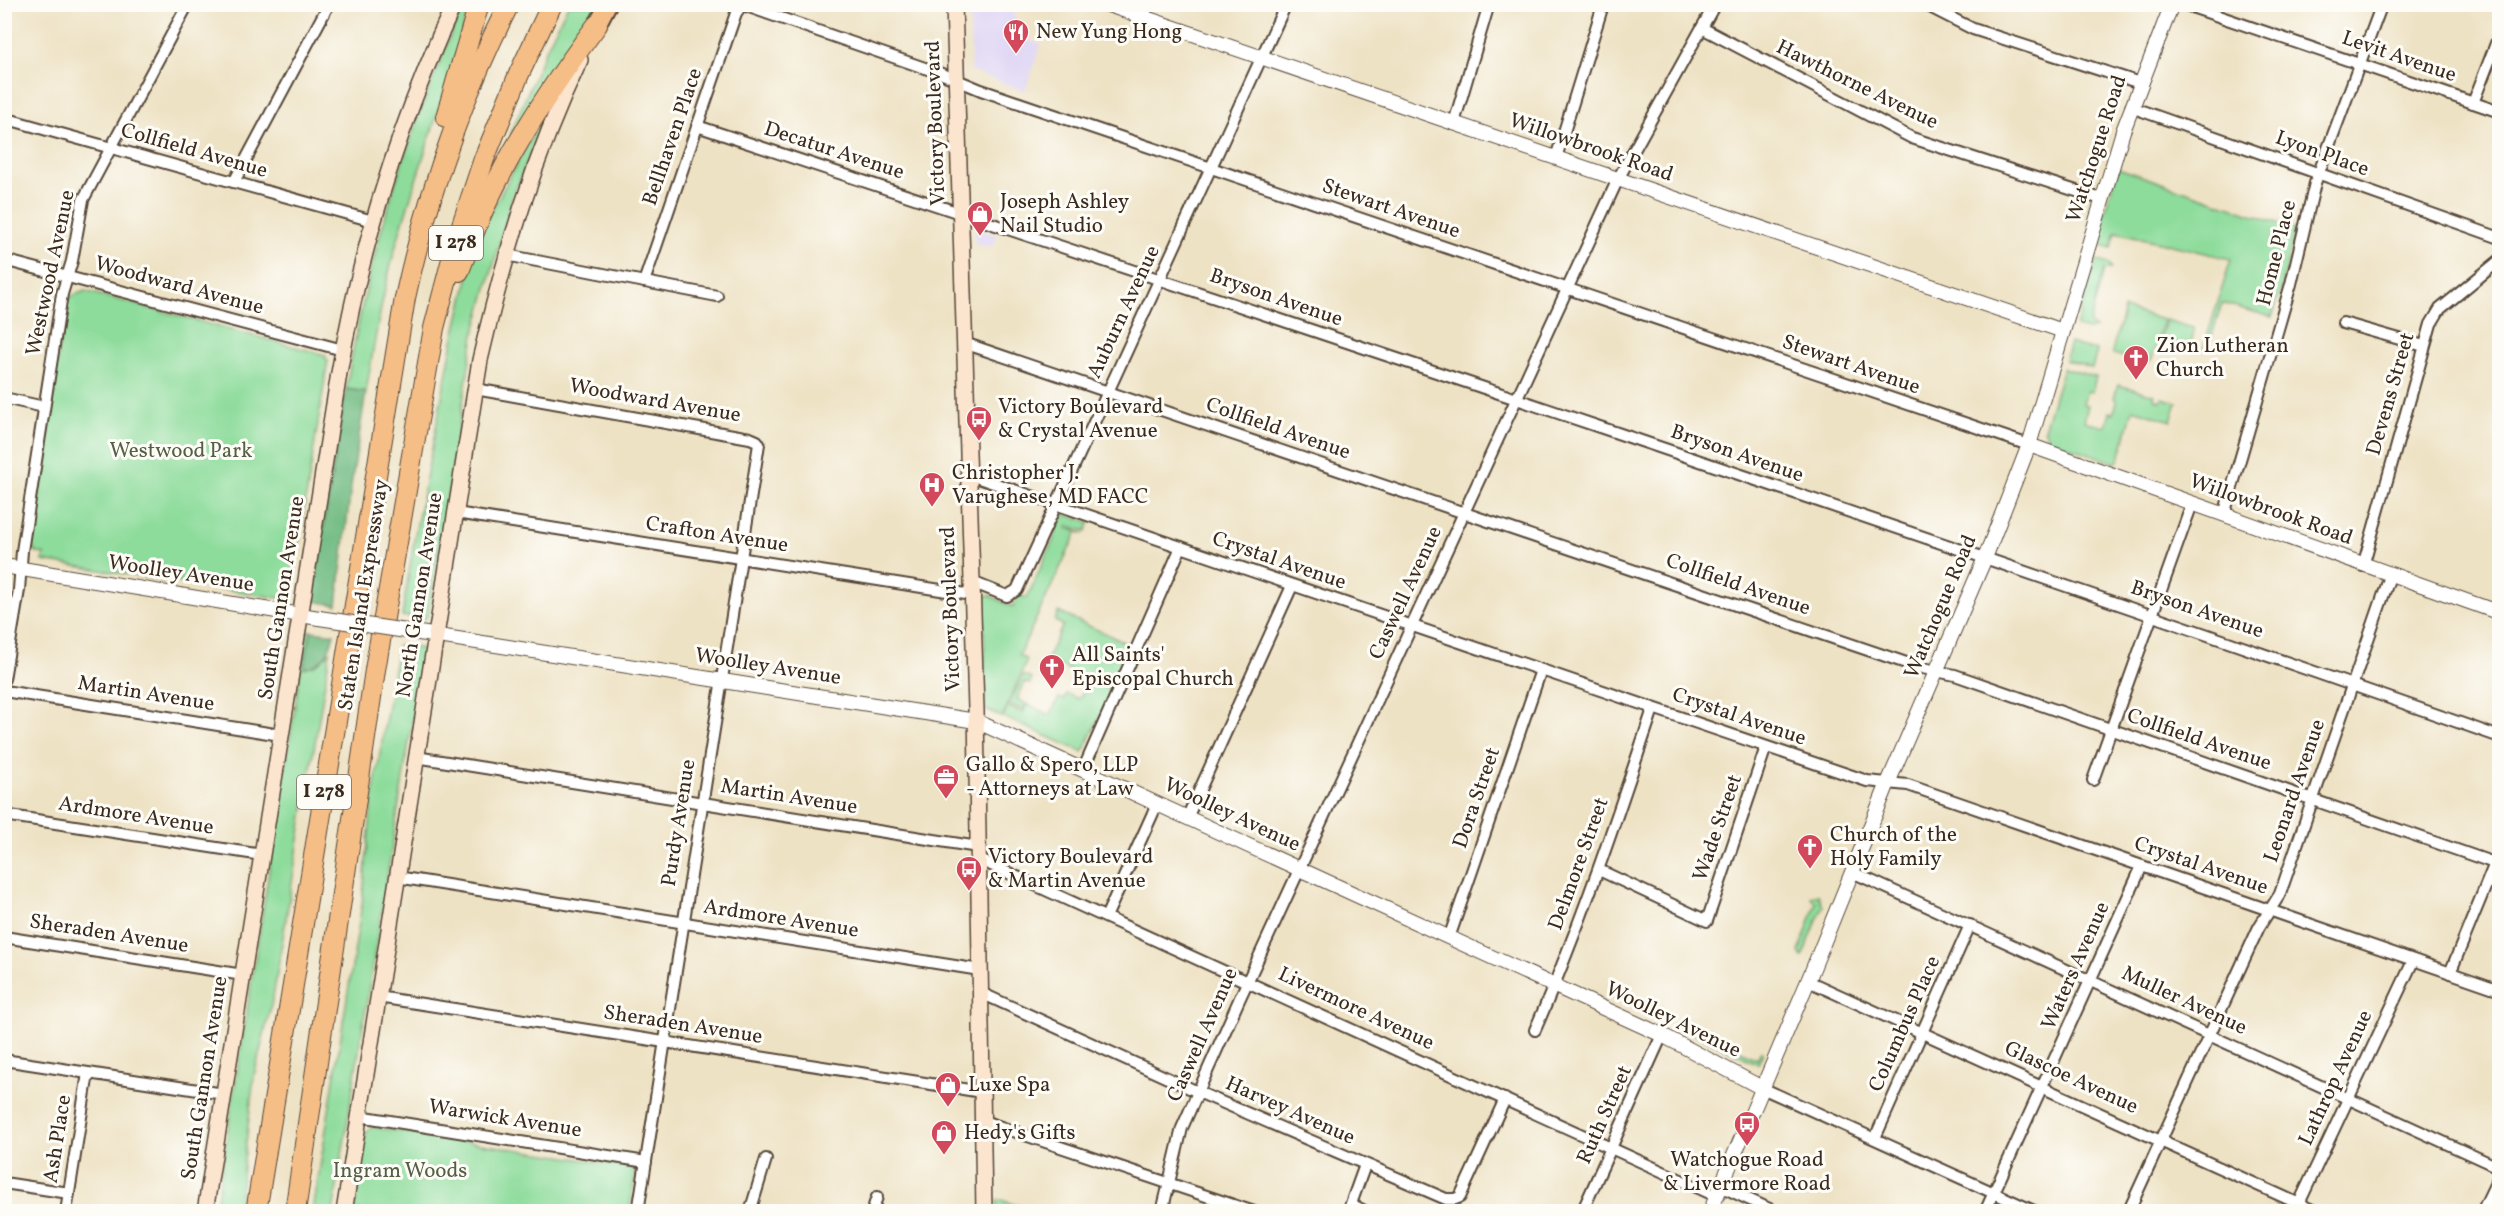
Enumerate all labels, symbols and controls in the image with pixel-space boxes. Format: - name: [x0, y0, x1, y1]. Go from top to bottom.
- restaurant icon: New Yung Hong: [1001, 17, 1031, 55]
- place label: New Yung Hong: [1036, 18, 1182, 47]
- street label: Levit Avenue: [2338, 24, 2460, 90]
- street label: Hawthorne Avenue: [1771, 33, 1943, 137]
- street label: Victory Boulevard: [919, 40, 953, 206]
- street label: Bellhaven Place: [636, 64, 710, 210]
- street label: Watchogue Road: [2059, 71, 2135, 227]
- street label: Willowbrook Road: [1505, 106, 1677, 190]
- street label: Decatur Avenue: [760, 115, 908, 187]
- street label: Collfield Avenue: [117, 116, 271, 186]
- street label: Lyon Place: [2271, 124, 2373, 184]
- street label: Stewart Avenue: [1318, 172, 1464, 246]
- street label: Westwood Avenue: [19, 187, 83, 359]
- place label: Joseph Ashley Nail Studio: [1000, 188, 1130, 241]
- street label: Home Place: [2250, 197, 2304, 309]
- shop icon: Joseph Ashley Nail Studio: [965, 199, 995, 237]
- road number: I 278: [429, 226, 483, 260]
- street label: Auburn Avenue: [1080, 241, 1168, 383]
- street label: Woodward Avenue: [91, 249, 267, 323]
- street label: Bryson Avenue: [1206, 262, 1346, 334]
- street label: Stewart Avenue: [1778, 328, 1924, 402]
- street label: Devens Street: [2360, 329, 2422, 459]
- place label: Zion Lutheran Church: [2156, 332, 2289, 385]
- church icon: Zion Lutheran Church: [2121, 343, 2151, 381]
- street label: Woodward Avenue: [567, 372, 743, 430]
- street label: Collfield Avenue: [1202, 391, 1354, 467]
- place label: Victory Boulevard & Crystal Avenue: [998, 393, 1163, 446]
- bus stop icon: Victory Boulevard & Crystal Avenue: [964, 404, 994, 442]
- street label: Bryson Avenue: [1667, 418, 1807, 490]
- park label: Westwood Park: [109, 437, 253, 466]
- place label: Christopher J. Varughese, MD FACC: [952, 459, 1148, 512]
- street label: Willowbrook Road: [2185, 467, 2357, 553]
- hospital icon: Christopher J. Varughese, MD FACC: [917, 470, 947, 508]
- street label: Staten Island Expressway: [331, 477, 397, 713]
- street label: North Gannon Avenue: [389, 490, 451, 700]
- street label: South Gannon Avenue: [252, 494, 312, 702]
- street label: Crafton Avenue: [644, 509, 790, 561]
- street label: Caswell Avenue: [1362, 521, 1450, 664]
- street label: Crystal Avenue: [1208, 525, 1350, 597]
- street label: Victory Boulevard: [934, 526, 968, 692]
- street label: Watchogue Road: [1898, 531, 1984, 683]
- street label: Collfield Avenue: [1662, 547, 1814, 623]
- street label: Woolley Avenue: [106, 548, 256, 600]
- street label: Bryson Avenue: [2127, 574, 2267, 646]
- street label: Woolley Avenue: [693, 641, 843, 693]
- place label: All Saints' Episcopal Church: [1072, 641, 1234, 694]
- church icon: All Saints' Episcopal Church: [1037, 652, 1067, 690]
- street label: Martin Avenue: [76, 669, 216, 719]
- street label: Crystal Avenue: [1668, 681, 1810, 753]
- street label: Collfield Avenue: [2123, 702, 2275, 778]
- street label: Leonard Avenue: [2257, 716, 2333, 866]
- street label: Dora Street: [1446, 744, 1508, 852]
- place label: Gallo & Spero, LLP - Attorneys at Law: [966, 751, 1138, 804]
- street label: Purdy Avenue: [655, 757, 703, 889]
- office icon: Gallo & Spero, LLP - Attorneys at Law: [931, 762, 961, 800]
- street label: Woolley Avenue: [1159, 771, 1305, 859]
- street label: Wade Street: [1686, 771, 1750, 885]
- street label: Martin Avenue: [719, 772, 859, 822]
- road number: I 278: [297, 775, 351, 809]
- street label: Ardmore Avenue: [56, 789, 216, 843]
- street label: Delmore Street: [1542, 794, 1616, 934]
- place label: Church of the Holy Family: [1830, 821, 1957, 874]
- street label: Crystal Avenue: [2130, 830, 2272, 902]
- church icon: Church of the Holy Family: [1795, 832, 1825, 870]
- place label: Victory Boulevard & Martin Avenue: [988, 843, 1153, 896]
- bus stop icon: Victory Boulevard & Martin Avenue: [954, 854, 984, 892]
- street label: Ardmore Avenue: [701, 892, 861, 946]
- street label: Waters Avenue: [2035, 897, 2117, 1035]
- street label: Sheraden Avenue: [27, 907, 191, 961]
- street label: Columbus Place: [1862, 951, 1948, 1097]
- street label: Muller Avenue: [2117, 959, 2251, 1043]
- street label: Livermore Avenue: [1273, 960, 1439, 1058]
- street label: Caswell Avenue: [1160, 963, 1246, 1107]
- street label: South Gannon Avenue: [175, 974, 235, 1182]
- street label: Woolley Avenue: [1600, 975, 1746, 1065]
- street label: Sheraden Avenue: [601, 998, 765, 1052]
- street label: Lathrop Avenue: [2292, 1005, 2380, 1151]
- street label: Glascoe Avenue: [1999, 1034, 2143, 1122]
- street label: Ruth Street: [1570, 1061, 1640, 1169]
- street label: Harvey Avenue: [1220, 1069, 1360, 1153]
- shop icon: Luxe Spa: [933, 1070, 963, 1108]
- place label: Luxe Spa: [968, 1071, 1050, 1100]
- street label: Ash Place: [37, 1093, 79, 1185]
- street label: Warwick Avenue: [426, 1093, 584, 1145]
- bus stop icon: Watchogue Road & Livermore Road: [1732, 1109, 1762, 1147]
- shop icon: Hedy's Gifts: [929, 1118, 959, 1156]
- place label: Hedy's Gifts: [964, 1119, 1075, 1148]
- place label: Watchogue Road & Livermore Road: [1663, 1146, 1831, 1199]
- park label: Ingram Woods: [333, 1157, 467, 1186]

